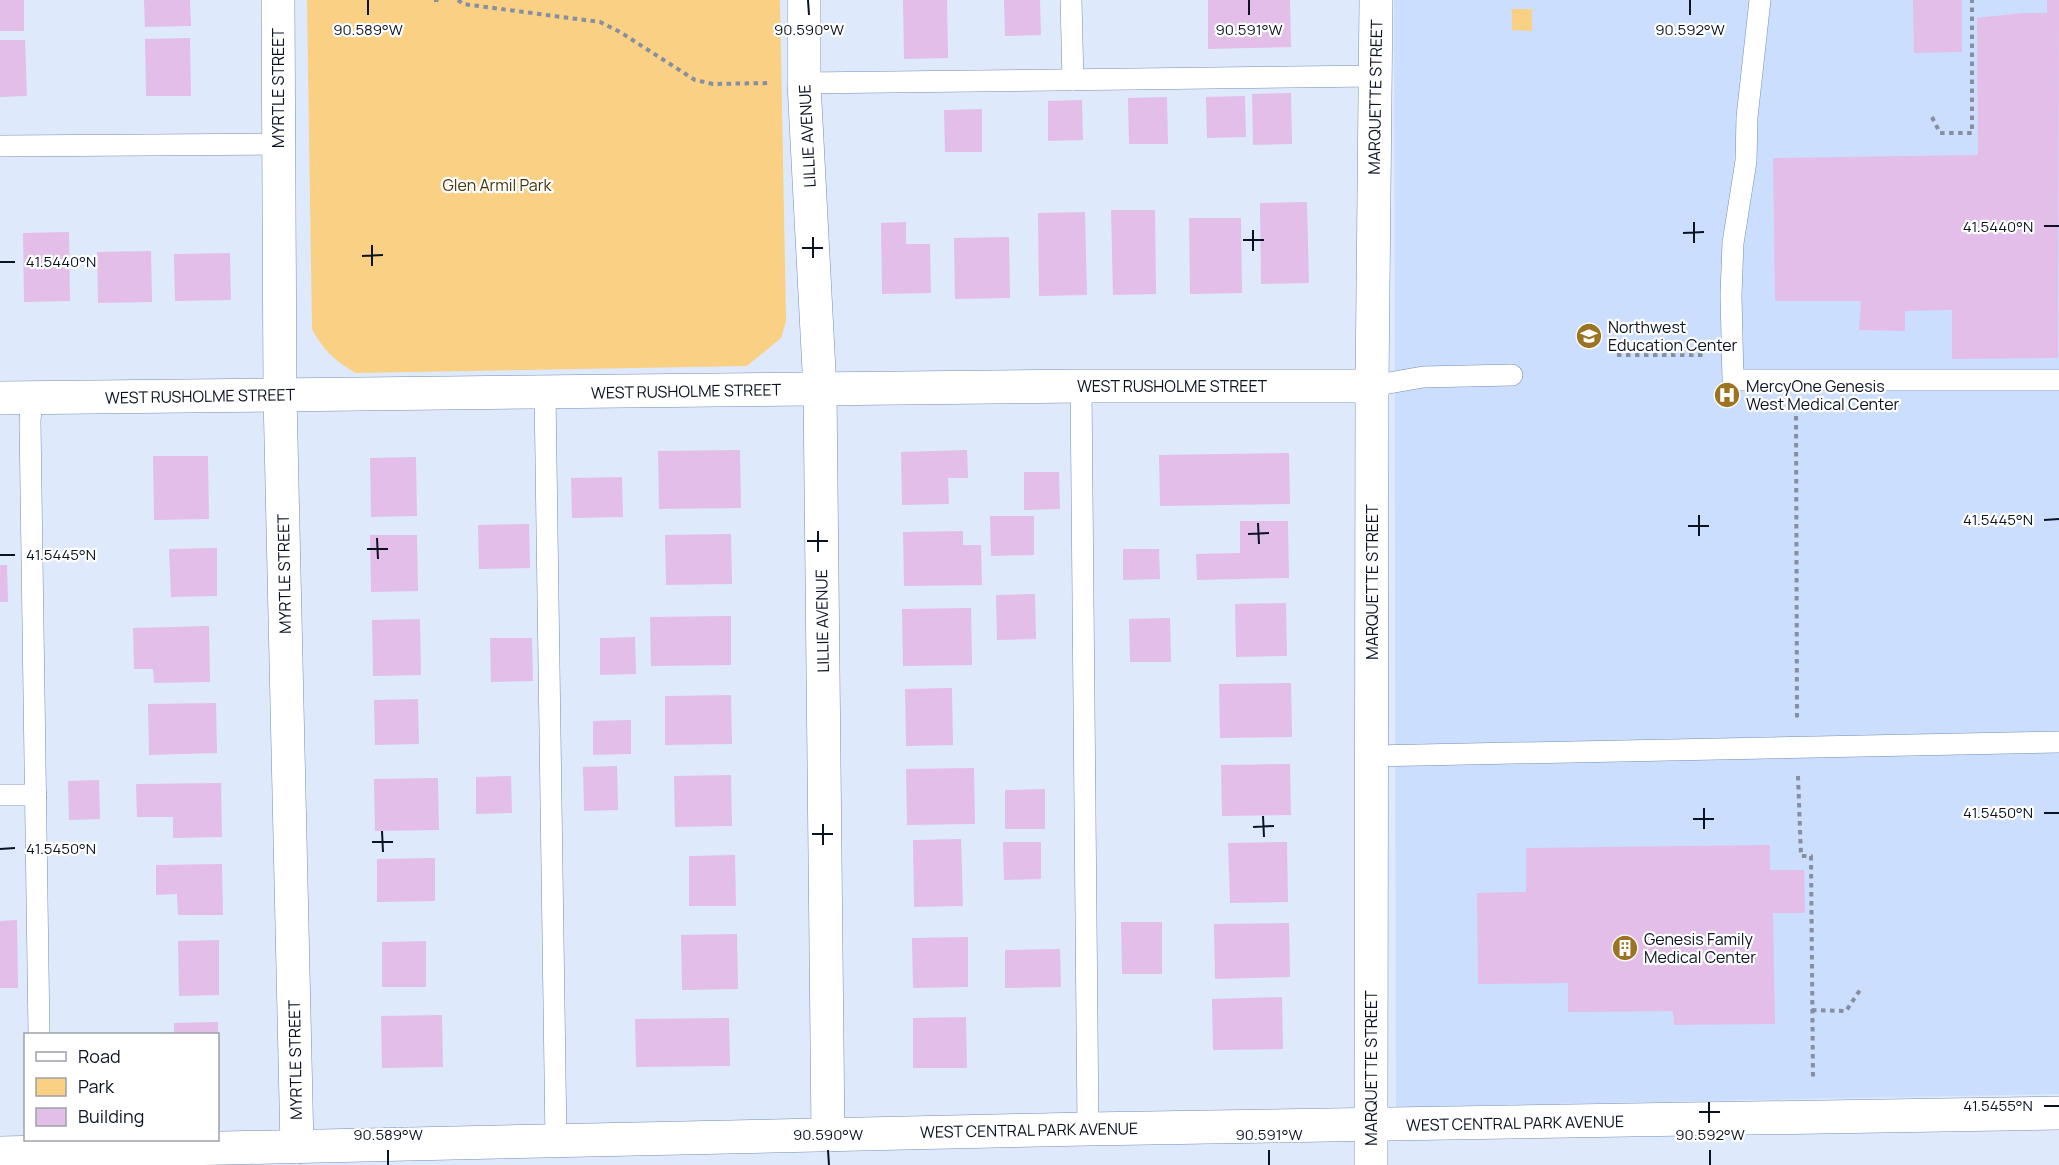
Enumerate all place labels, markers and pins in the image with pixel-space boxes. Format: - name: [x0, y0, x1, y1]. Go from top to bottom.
- place label: Northwest Education Center: [1608, 316, 1738, 356]
- school or university icon: Northwest Education Center: [1574, 321, 1604, 351]
- place label: MercyOne Genesis West Medical Center: [1746, 375, 1900, 415]
- hospital icon: MercyOne Genesis West Medical Center: [1712, 380, 1742, 410]
- place label: Genesis Family Medical Center: [1644, 928, 1756, 968]
- building icon: Genesis Family Medical Center: [1610, 933, 1640, 963]

